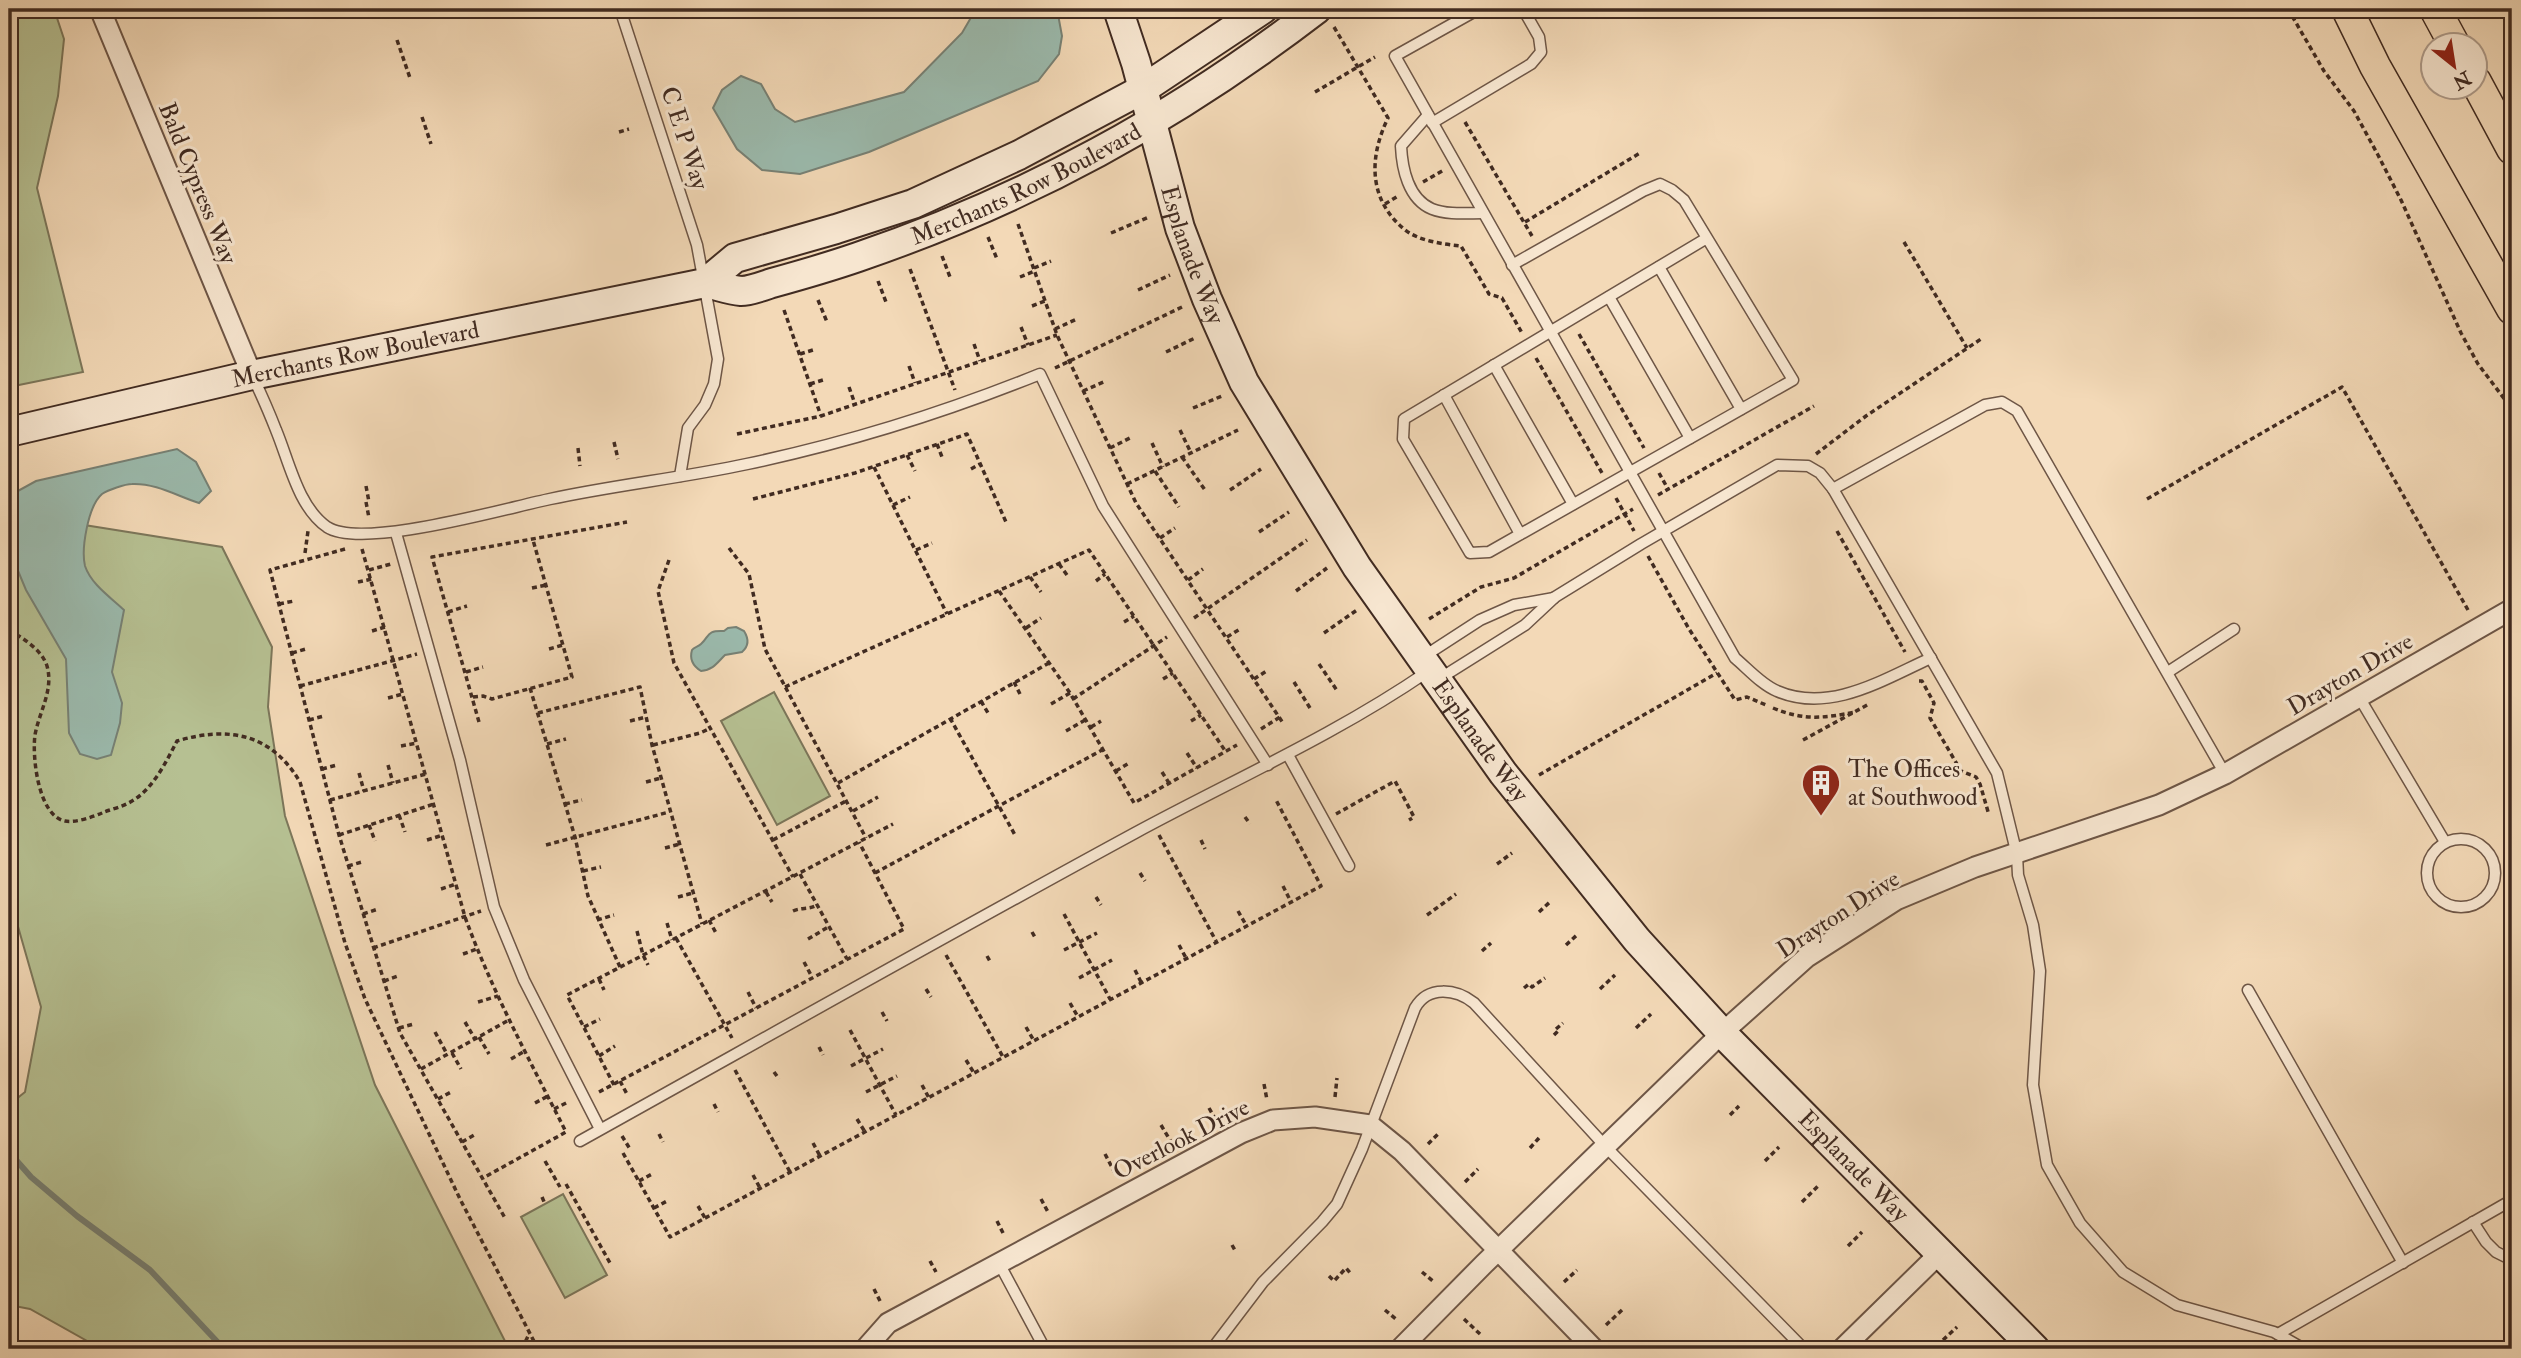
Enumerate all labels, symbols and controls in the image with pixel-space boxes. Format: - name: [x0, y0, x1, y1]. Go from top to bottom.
- north arrow: [2420, 32, 2490, 102]
- text: N: [2448, 65, 2476, 95]
- street label: C E P Way: [653, 83, 716, 194]
- street label: Bald Cypress Way: [151, 98, 244, 269]
- street label: Merchants Row Boulevard: [906, 116, 1147, 253]
- street label: Esplanade Way: [1153, 182, 1231, 330]
- street label: Merchants Row Boulevard: [229, 314, 482, 395]
- street label: Drayton Drive: [2282, 626, 2419, 723]
- street label: Esplanade Way: [1425, 673, 1536, 809]
- place label: The Offices at Southwood: [1848, 754, 1978, 813]
- building icon: The Offices at Southwood: [1800, 762, 1842, 817]
- street label: Drayton Drive: [1771, 863, 1906, 966]
- street label: Overlook Drive: [1108, 1092, 1255, 1187]
- street label: Esplanade Way: [1791, 1104, 1916, 1229]

